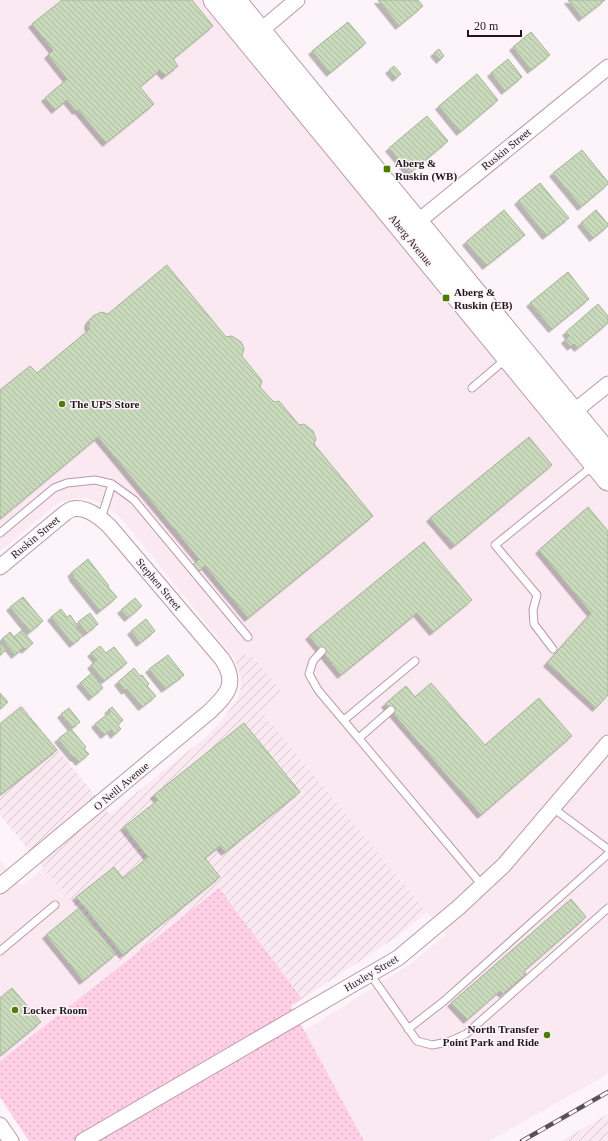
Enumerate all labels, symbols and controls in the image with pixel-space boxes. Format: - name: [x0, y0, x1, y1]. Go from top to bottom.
- scale bar: [468, 12, 521, 38]
- text: 20 m: [474, 19, 499, 33]
- street label: Ruskin Street: [479, 126, 533, 172]
- place label: Aberg & Ruskin (WB): [395, 157, 457, 183]
- marker: Aberg & Ruskin (WB): [382, 164, 392, 174]
- street label: Aberg Avenue: [387, 212, 436, 268]
- place label: Aberg & Ruskin (EB): [454, 286, 513, 312]
- marker: Aberg & Ruskin (EB): [441, 293, 451, 303]
- place label: The UPS Store: [70, 398, 140, 410]
- marker: The UPS Store: [57, 399, 67, 409]
- street label: Ruskin Street: [8, 513, 62, 561]
- street label: Stephen Street: [134, 556, 184, 612]
- street label: O Neill Avenue: [91, 759, 151, 813]
- street label: Huxley Street: [342, 952, 400, 994]
- place label: Locker Room: [23, 1004, 87, 1016]
- marker: Locker Room: [10, 1005, 20, 1015]
- place label: North Transfer Point Park and Ride: [443, 1023, 539, 1048]
- marker: North Transfer Point Park and Ride: [542, 1030, 552, 1040]

